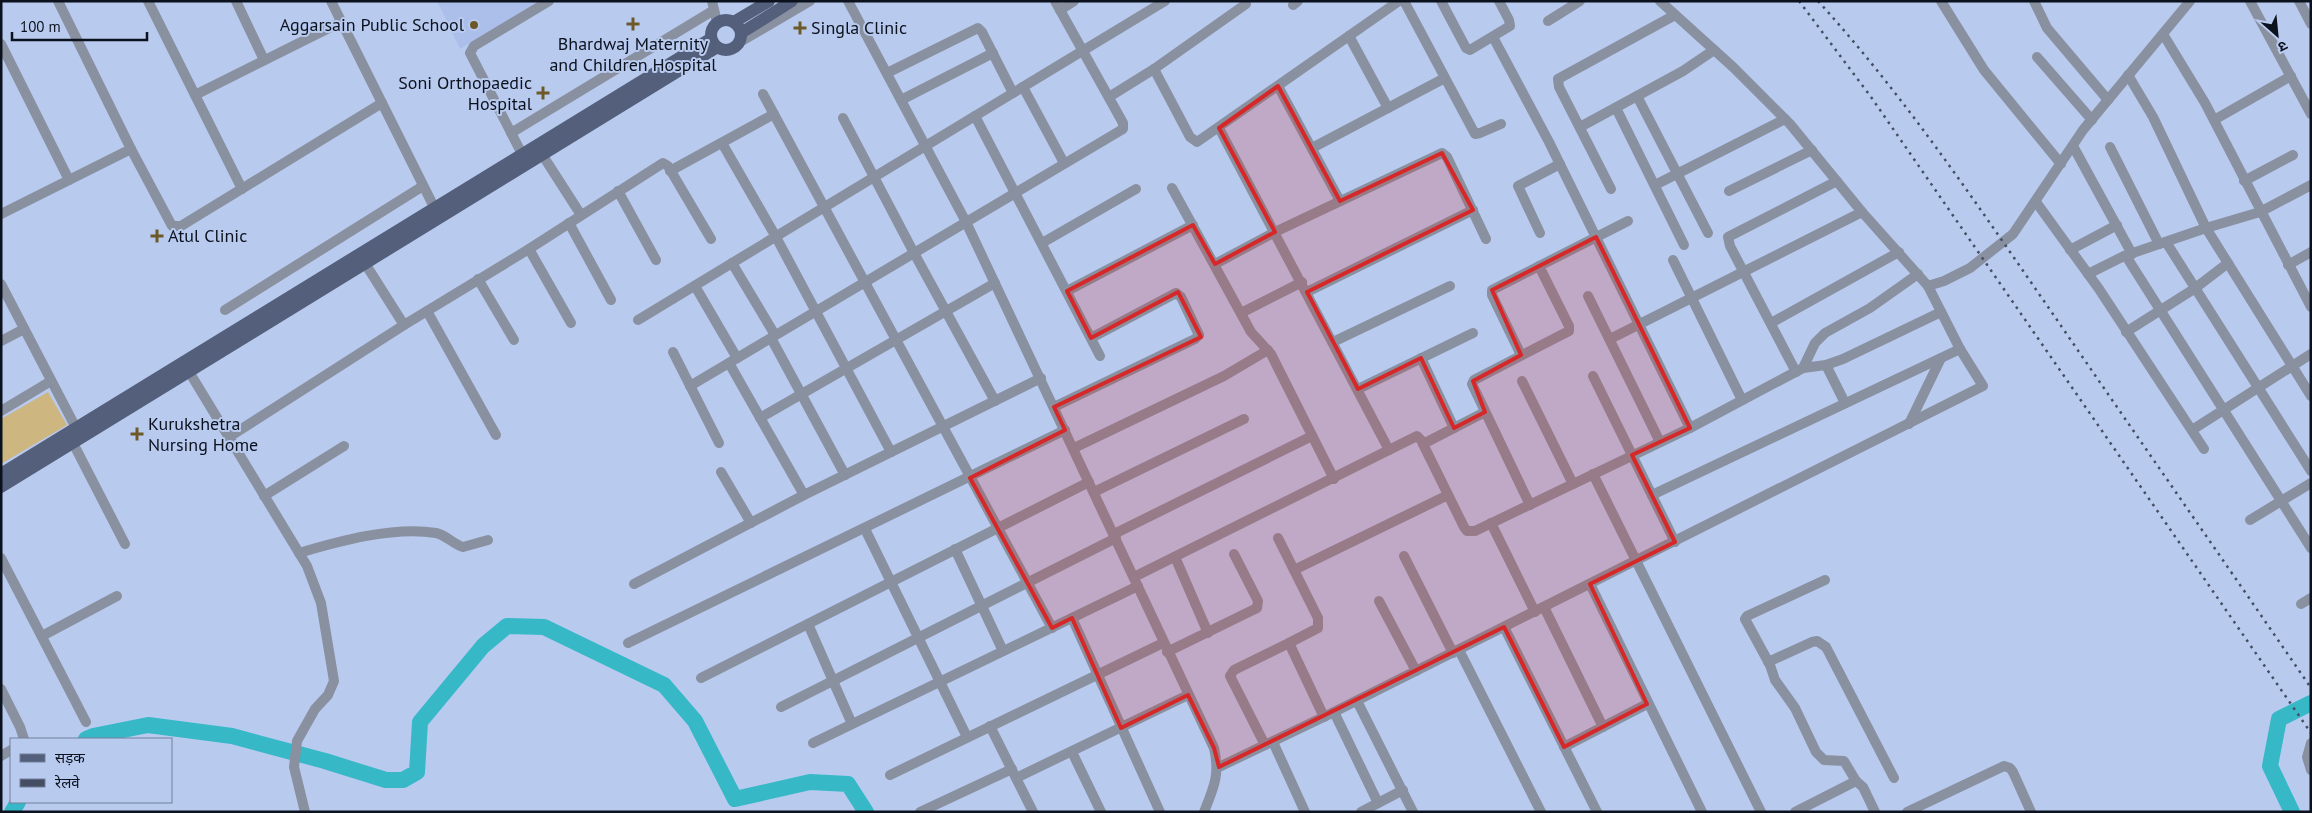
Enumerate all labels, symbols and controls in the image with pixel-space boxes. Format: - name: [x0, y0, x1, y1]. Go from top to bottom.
- scale bar: [12, 10, 148, 42]
- north arrow: [2252, 10, 2302, 60]
- place label: Aggarsain Public School: [280, 13, 465, 36]
- place label: Singla Clinic: [811, 16, 907, 39]
- text: 100 m: [20, 17, 61, 36]
- marker: Bhardwaj Maternity and Children Hospital: [626, 17, 640, 31]
- marker: Aggarsain Public School: [468, 19, 480, 31]
- marker: Singla Clinic: [793, 21, 807, 35]
- place label: Bhardwaj Maternity and Children Hospital: [549, 32, 717, 76]
- text: उ: [2274, 37, 2291, 57]
- place label: Soni Orthopaedic Hospital: [398, 71, 533, 115]
- marker: Soni Orthopaedic Hospital: [536, 86, 550, 100]
- place label: Atul Clinic: [168, 224, 247, 247]
- marker: Atul Clinic: [150, 229, 164, 243]
- place label: Kurukshetra Nursing Home: [148, 412, 258, 456]
- marker: Kurukshetra Nursing Home: [130, 427, 144, 441]
- legend: [10, 738, 172, 803]
- text: सड़क: [55, 748, 85, 767]
- text: रेलवे: [54, 773, 80, 792]

